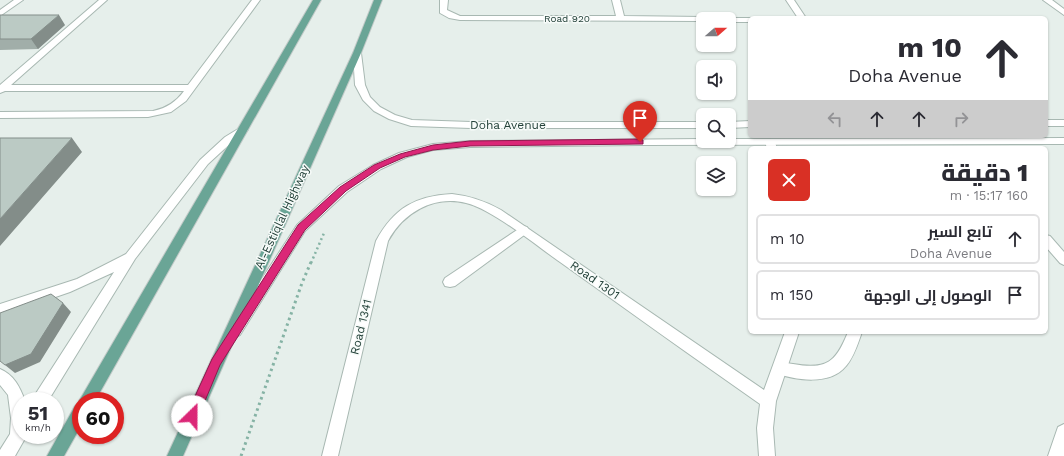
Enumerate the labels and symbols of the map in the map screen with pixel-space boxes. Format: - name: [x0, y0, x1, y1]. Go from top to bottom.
- north arrow: [696, 12, 736, 52]
- street label: Road 920: [544, 13, 590, 24]
- pin: [623, 101, 657, 142]
- street label: Doha Avenue: [470, 118, 546, 132]
- street label: Al-Estiqlal Highway: [252, 162, 313, 271]
- street label: Road 1301: [568, 258, 622, 302]
- street label: Road 1341: [347, 298, 375, 356]
- speed limit sign: 60: [72, 392, 124, 444]
- position arrow: [171, 395, 213, 437]

